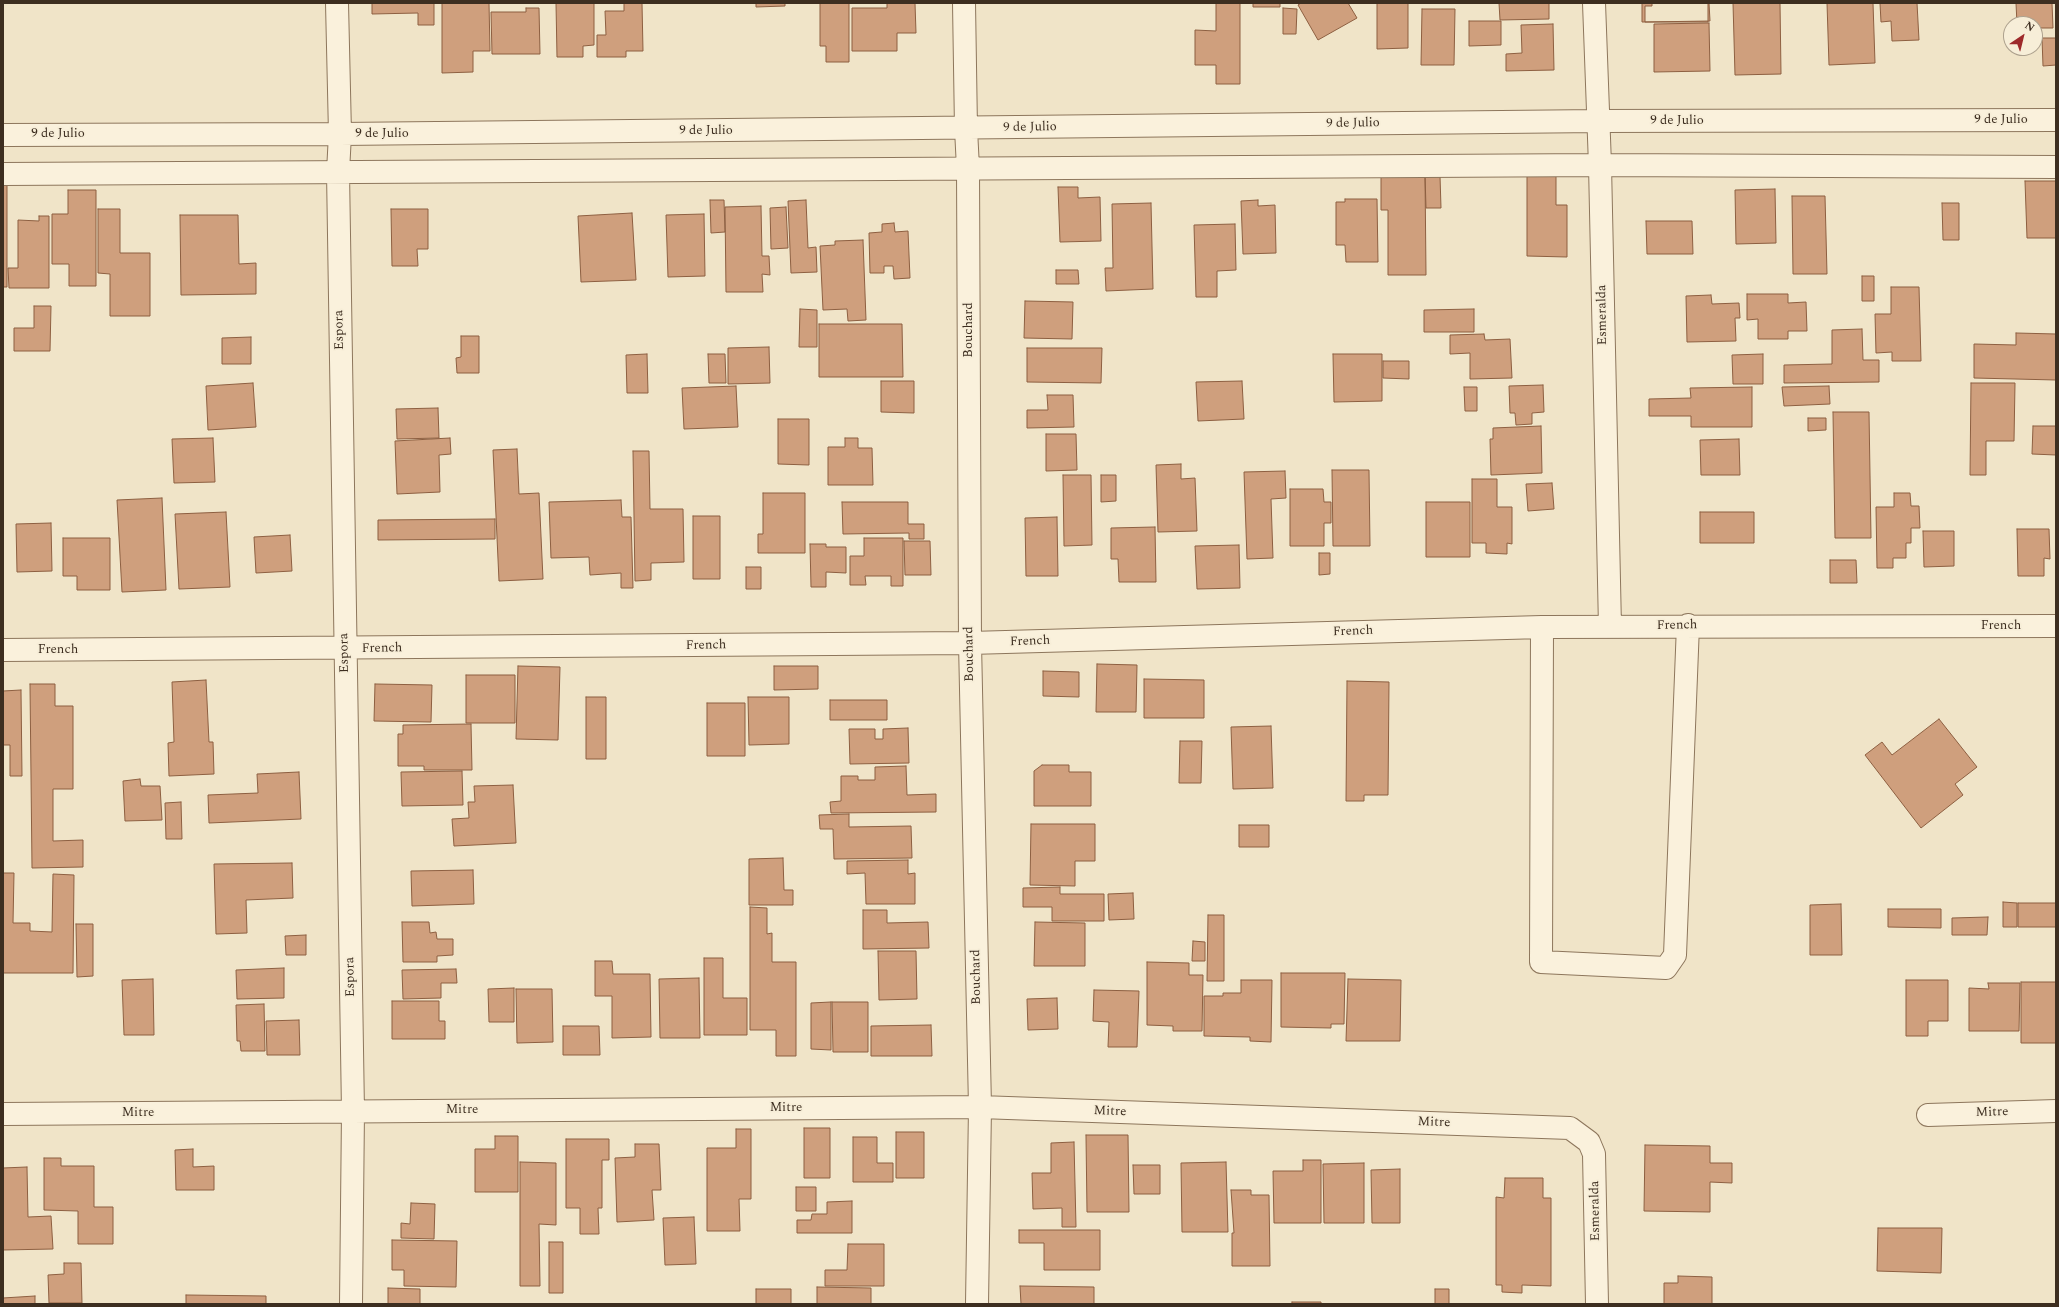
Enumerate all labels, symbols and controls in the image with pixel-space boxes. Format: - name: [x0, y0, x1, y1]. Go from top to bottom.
- north arrow: [2003, 16, 2043, 56]
- text: N: [2021, 17, 2038, 36]
- street label: 9 de Julio: [1974, 112, 2028, 128]
- street label: 9 de Julio: [1650, 113, 1704, 129]
- street label: 9 de Julio: [1326, 116, 1380, 132]
- street label: 9 de Julio: [1003, 120, 1057, 136]
- street label: 9 de Julio: [679, 123, 733, 139]
- street label: 9 de Julio: [31, 126, 85, 142]
- street label: 9 de Julio: [355, 126, 409, 142]
- street label: Esmeralda: [1595, 285, 1611, 345]
- street label: Bouchard: [961, 302, 977, 358]
- street label: Espora: [332, 310, 348, 350]
- street label: French: [1657, 618, 1697, 634]
- street label: French: [1981, 618, 2021, 634]
- street label: French: [1333, 623, 1373, 641]
- street label: Bouchard: [962, 626, 978, 682]
- street label: Espora: [337, 633, 353, 673]
- street label: French: [1010, 633, 1050, 651]
- street label: French: [686, 638, 726, 654]
- street label: French: [362, 641, 402, 657]
- street label: French: [38, 642, 78, 658]
- street label: Bouchard: [969, 949, 985, 1005]
- street label: Espora: [343, 957, 359, 997]
- street label: Mitre: [770, 1100, 802, 1116]
- street label: Mitre: [446, 1102, 478, 1118]
- street label: Mitre: [1093, 1104, 1127, 1120]
- street label: Mitre: [122, 1105, 154, 1121]
- street label: Mitre: [1975, 1105, 2009, 1121]
- street label: Mitre: [1417, 1115, 1451, 1131]
- street label: Esmeralda: [1588, 1181, 1604, 1241]

